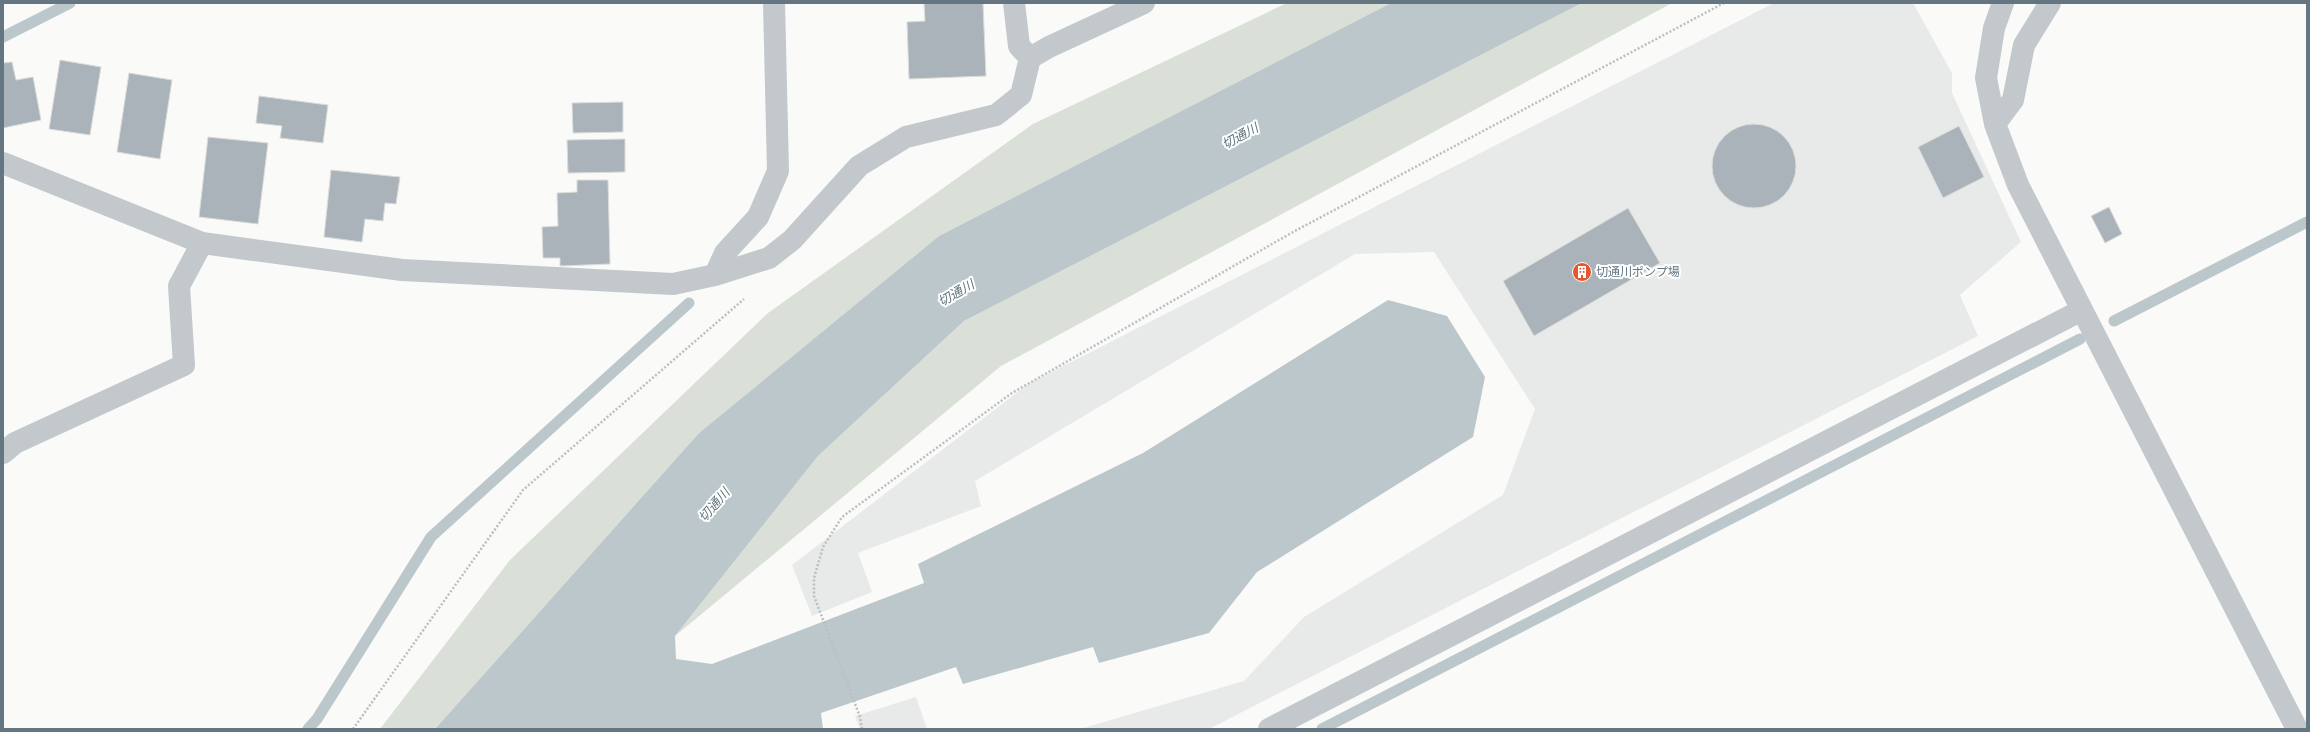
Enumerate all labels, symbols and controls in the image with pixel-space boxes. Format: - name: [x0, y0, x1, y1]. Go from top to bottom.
- water label: 切通川: [1219, 119, 1262, 152]
- building icon: 切通川ポンプ場: [1571, 261, 1593, 283]
- place label: 切通川ポンプ場: [1596, 265, 1680, 279]
- water label: 切通川: [935, 276, 978, 309]
- water label: 切通川: [696, 484, 734, 525]

